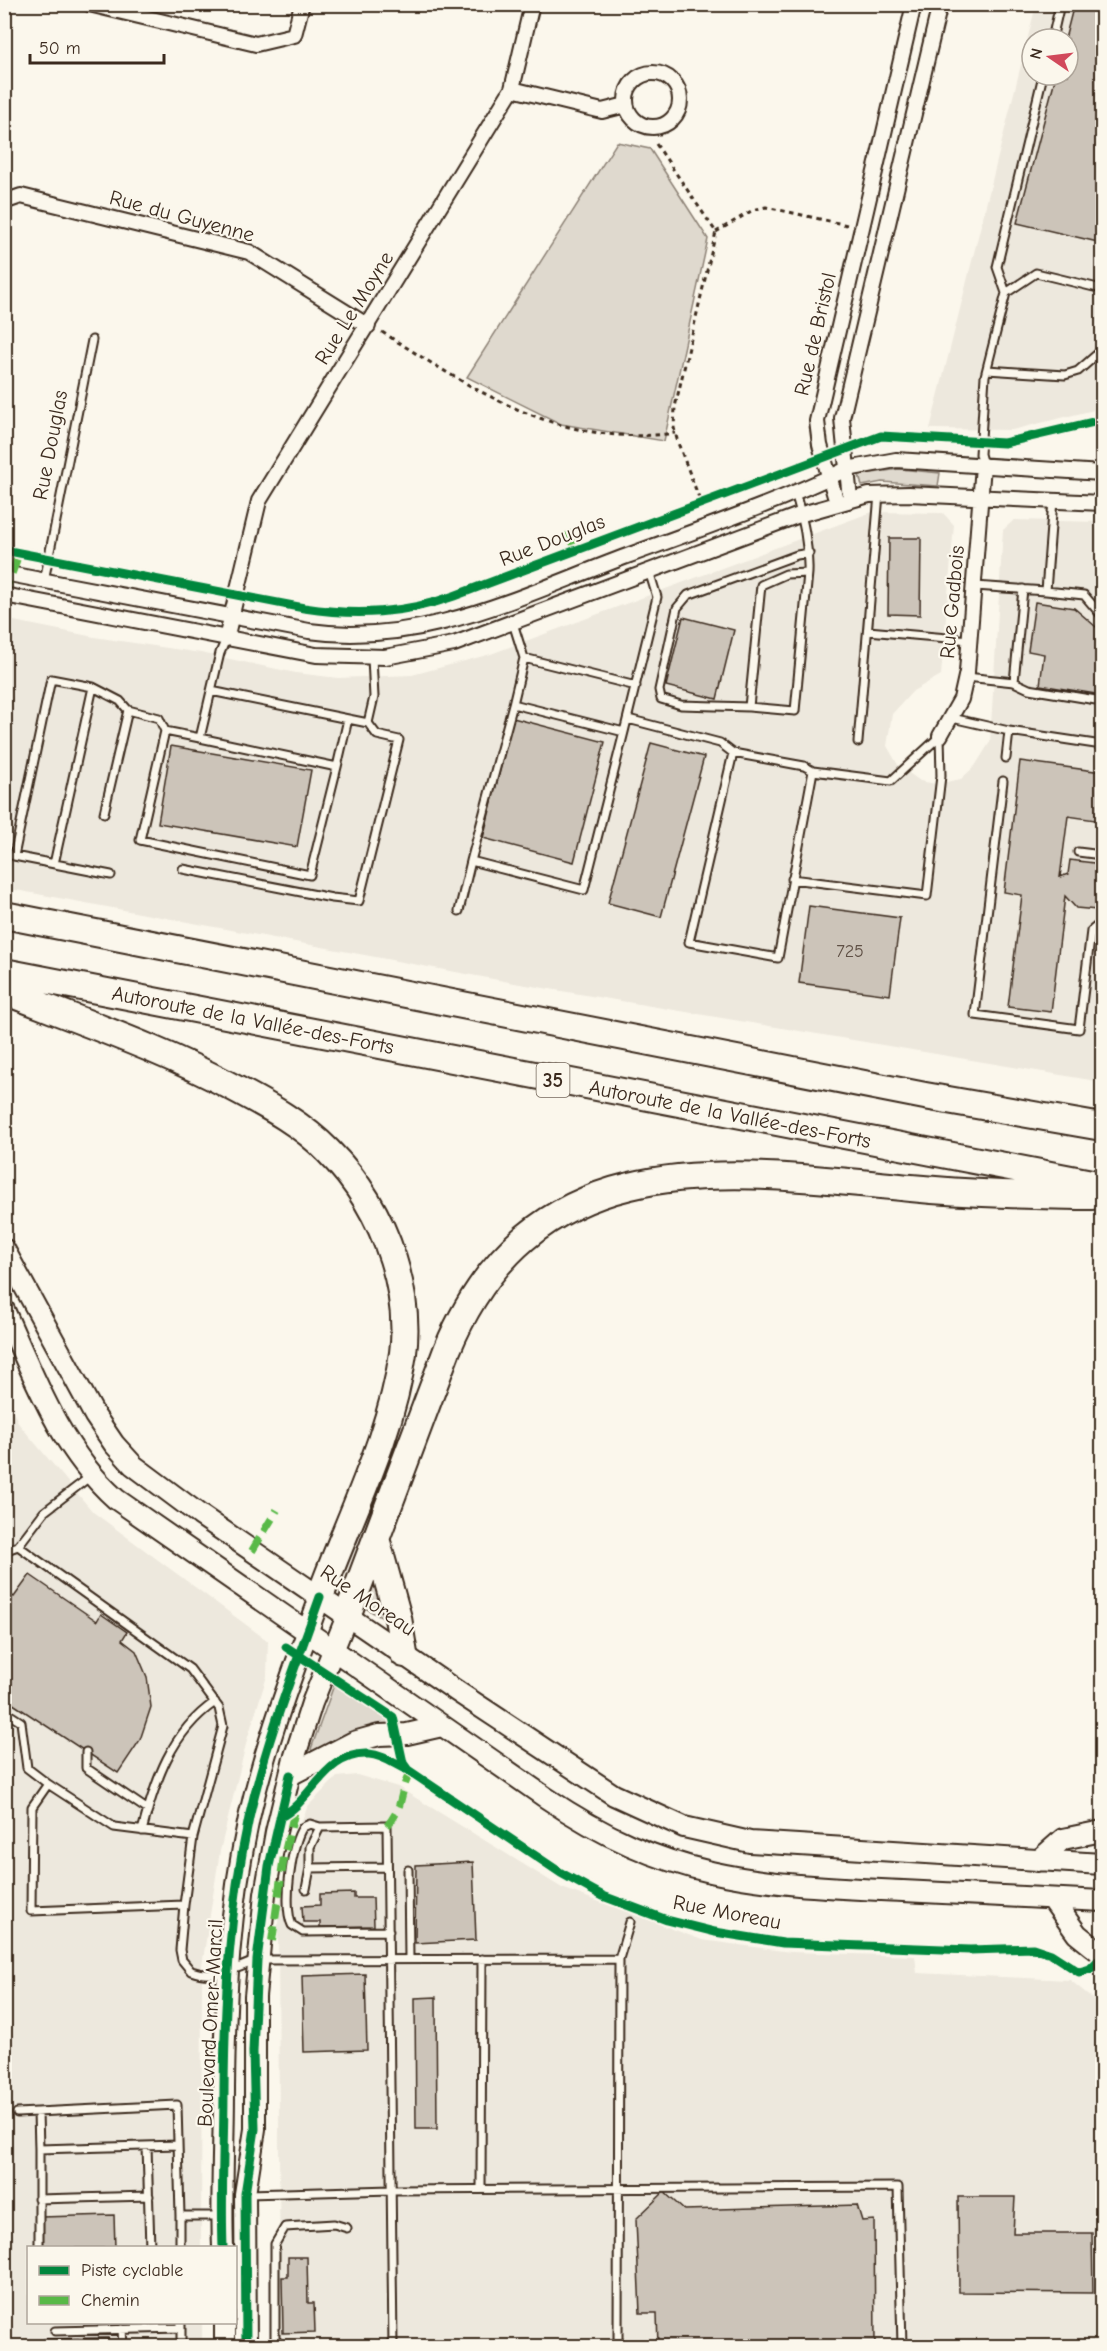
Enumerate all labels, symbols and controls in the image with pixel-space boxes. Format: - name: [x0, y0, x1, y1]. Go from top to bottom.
- scale bar: [30, 27, 164, 65]
- north arrow: [1020, 27, 1080, 87]
- text: 50 m: [39, 38, 81, 59]
- text: N: [1026, 46, 1046, 61]
- street label: Rue du Guyenne: [107, 185, 257, 247]
- street label: Rue Le Moyne: [310, 247, 398, 369]
- street label: Rue de Bristol: [789, 270, 841, 398]
- street label: Rue Douglas: [28, 388, 72, 502]
- street label: Rue Douglas: [496, 509, 608, 571]
- street label: Rue Gadbois: [935, 544, 969, 660]
- house number: 725: [836, 941, 864, 962]
- street label: Autoroute de la Vallée-des-Forts: [110, 981, 396, 1059]
- road number: 35: [536, 1063, 570, 1097]
- street label: Autoroute de la Vallée-des-Forts: [587, 1075, 873, 1153]
- street label: Rue Moreau: [316, 1559, 420, 1641]
- street label: Rue Moreau: [671, 1890, 783, 1934]
- street label: Boulevard Omer-Marcil: [193, 1919, 227, 2127]
- legend: [27, 2246, 237, 2324]
- text: Piste cyclable: [81, 2260, 183, 2281]
- text: Chemin: [81, 2290, 140, 2311]

